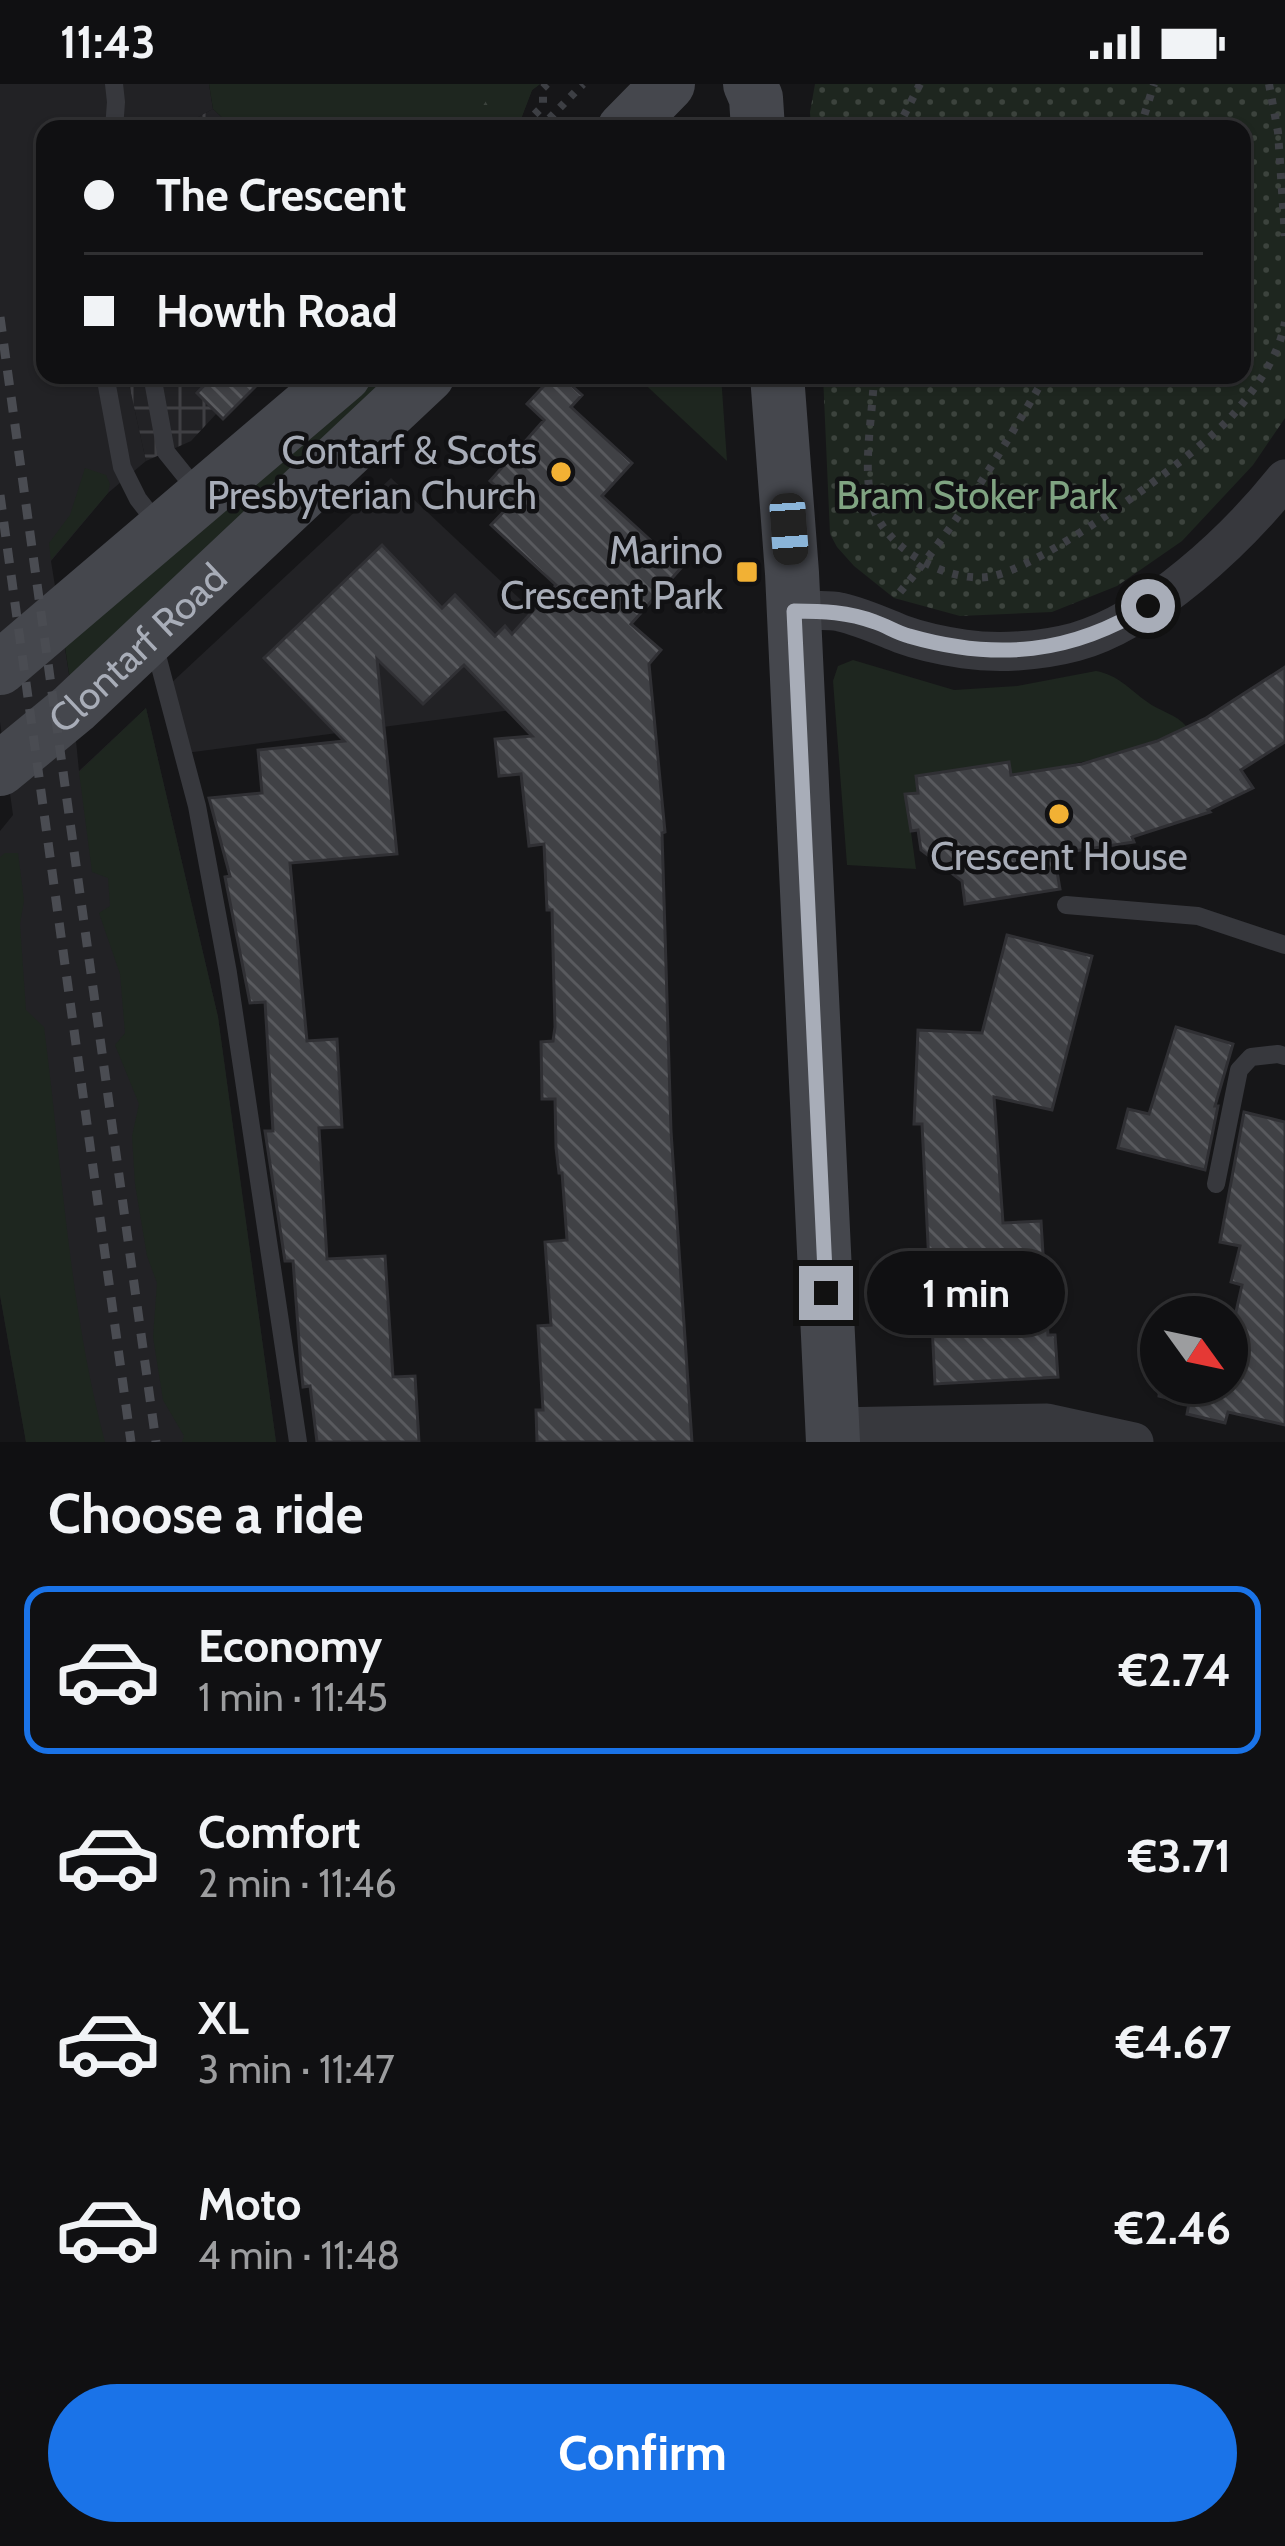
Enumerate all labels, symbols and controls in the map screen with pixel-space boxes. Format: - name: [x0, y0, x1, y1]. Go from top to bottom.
- text: 11:43: [60, 15, 155, 69]
- text: The Crescent: [156, 168, 406, 222]
- text: Howth Road: [156, 284, 398, 338]
- place label: Contarf & Scots Presbyterian Church: [207, 426, 537, 519]
- marker: Contarf & Scots Presbyterian Church: [548, 459, 574, 485]
- park label: Bram Stoker Park: [836, 471, 1118, 519]
- car: [769, 492, 809, 566]
- place label: Marino Crescent Park: [500, 526, 724, 619]
- street label: Clontarf Road: [39, 553, 236, 743]
- marker: Marino Crescent Park: [734, 559, 760, 585]
- route start: [1121, 579, 1175, 633]
- marker: Crescent House: [1046, 801, 1072, 827]
- place label: Crescent House: [930, 832, 1188, 880]
- callout: 1 min: [868, 1251, 1066, 1335]
- route end: [799, 1266, 853, 1320]
- text: 1 min: [922, 1269, 1010, 1317]
- north arrow: [1140, 1296, 1248, 1404]
- map controls: [1140, 1296, 1248, 1404]
- text: Choose a ride: [48, 1481, 363, 1547]
- icon: car: [54, 1616, 162, 1724]
- text: Economy: [198, 1619, 382, 1673]
- text: €2.74: [1119, 1643, 1231, 1697]
- text: 1 min · 11:45: [198, 1673, 388, 1721]
- icon: car: [54, 1802, 162, 1910]
- text: Comfort: [198, 1805, 361, 1859]
- text: €3.71: [1128, 1829, 1231, 1883]
- text: 2 min · 11:46: [198, 1859, 397, 1907]
- icon: car: [54, 1988, 162, 2096]
- text: XL: [198, 1991, 249, 2045]
- text: €4.67: [1116, 2015, 1231, 2069]
- text: 3 min · 11:47: [198, 2045, 395, 2093]
- icon: car: [54, 2174, 162, 2282]
- text: Moto: [198, 2177, 301, 2231]
- text: €2.46: [1115, 2201, 1231, 2255]
- text: 4 min · 11:48: [198, 2231, 400, 2279]
- button: Confirm: [48, 2384, 1237, 2522]

